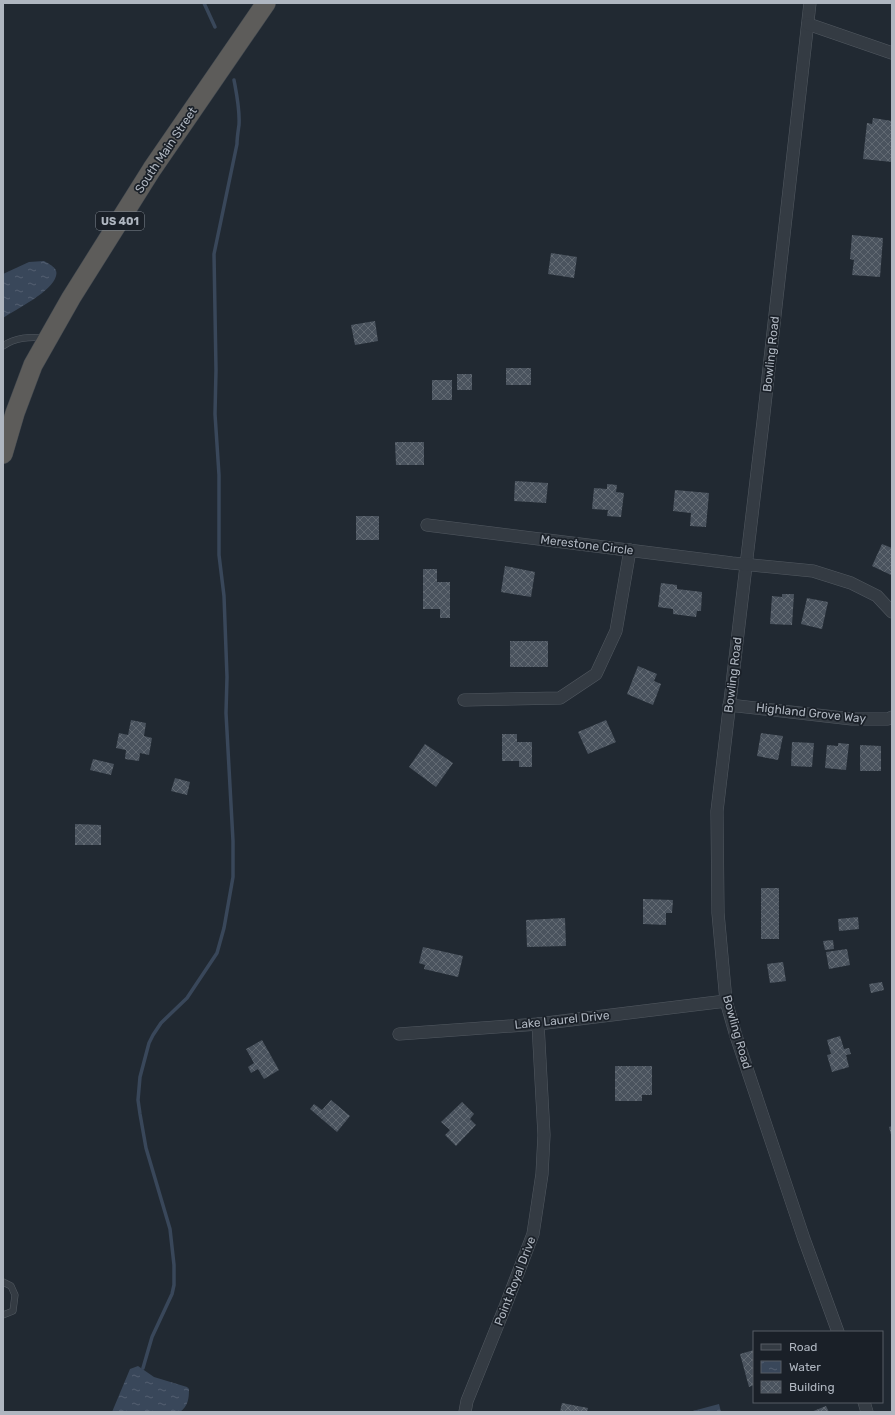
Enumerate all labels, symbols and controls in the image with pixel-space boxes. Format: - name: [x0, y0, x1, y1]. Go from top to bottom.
- street label: South Main Street: [132, 104, 200, 196]
- road number: US 401: [96, 212, 144, 230]
- street label: Bowling Road: [760, 315, 782, 393]
- street label: Merestone Circle: [540, 532, 635, 558]
- street label: Bowling Road: [721, 636, 745, 714]
- street label: Highland Grove Way: [755, 700, 867, 726]
- street label: Bowling Road: [720, 994, 754, 1070]
- street label: Lake Laurel Drive: [514, 1008, 610, 1032]
- street label: Point Royal Drive: [492, 1234, 539, 1328]
- legend: [753, 1331, 883, 1403]
- text: Road: [789, 1340, 817, 1354]
- text: Water: [789, 1360, 821, 1374]
- text: Building: [789, 1380, 835, 1394]

